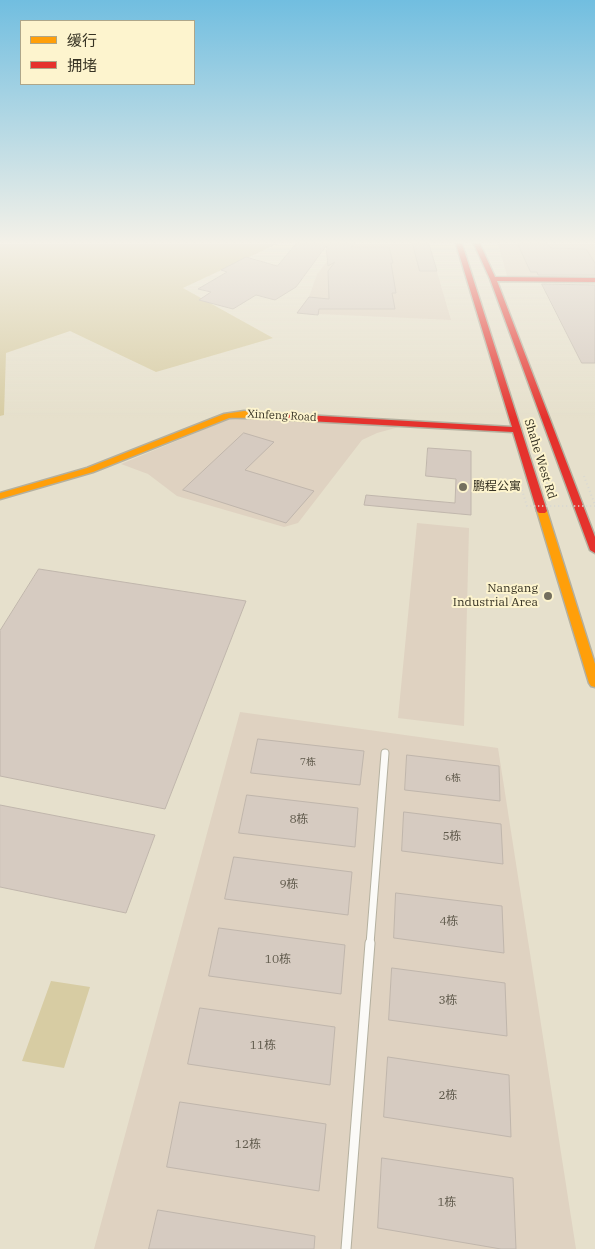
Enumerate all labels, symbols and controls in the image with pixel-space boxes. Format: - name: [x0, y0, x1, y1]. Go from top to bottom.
- legend: [20, 20, 195, 85]
- text: 缓行: [67, 31, 97, 50]
- text: 拥堵: [67, 56, 97, 75]
- street label: Xinfeng Road: [247, 408, 317, 424]
- street label: Shahe West Rd: [521, 417, 559, 501]
- place label: 鹏程公寓: [473, 480, 521, 494]
- marker: 鹏程公寓: [457, 481, 469, 493]
- place label: Nangang Industrial Area: [453, 582, 538, 610]
- marker: Nangang Industrial Area: [542, 590, 554, 602]
- house number: 7栋: [300, 756, 316, 768]
- house number: 6栋: [445, 772, 461, 784]
- house number: 8栋: [289, 813, 309, 827]
- house number: 5栋: [442, 830, 462, 844]
- house number: 9栋: [279, 878, 299, 892]
- house number: 4栋: [439, 915, 459, 929]
- house number: 10栋: [265, 953, 291, 967]
- house number: 3栋: [438, 994, 458, 1008]
- house number: 11栋: [250, 1039, 276, 1053]
- house number: 2栋: [438, 1089, 458, 1103]
- house number: 12栋: [235, 1138, 261, 1152]
- house number: 1栋: [437, 1196, 457, 1210]

